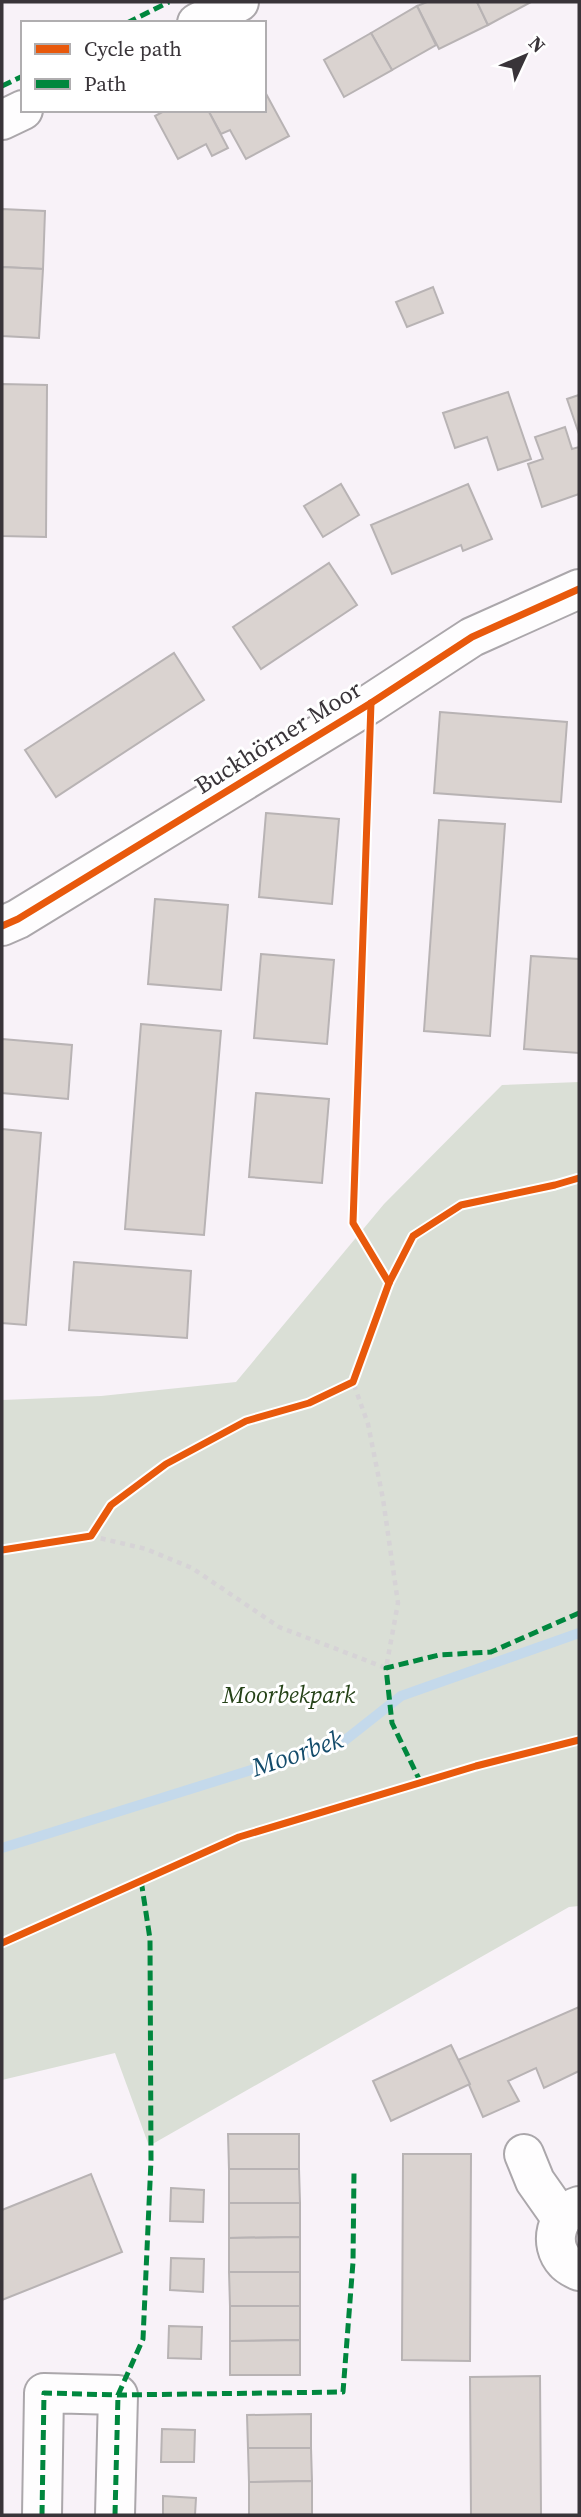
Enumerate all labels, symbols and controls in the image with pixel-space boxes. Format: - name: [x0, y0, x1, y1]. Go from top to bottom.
- legend: [21, 21, 266, 112]
- north arrow: [490, 21, 560, 91]
- text: N: [523, 30, 551, 58]
- text: Cycle path: [84, 34, 182, 63]
- text: Path: [84, 69, 127, 98]
- street label: Buckhörner Moor: [188, 672, 368, 802]
- park label: Moorbekpark: [222, 1678, 356, 1711]
- water label: Moorbek: [246, 1720, 348, 1786]

